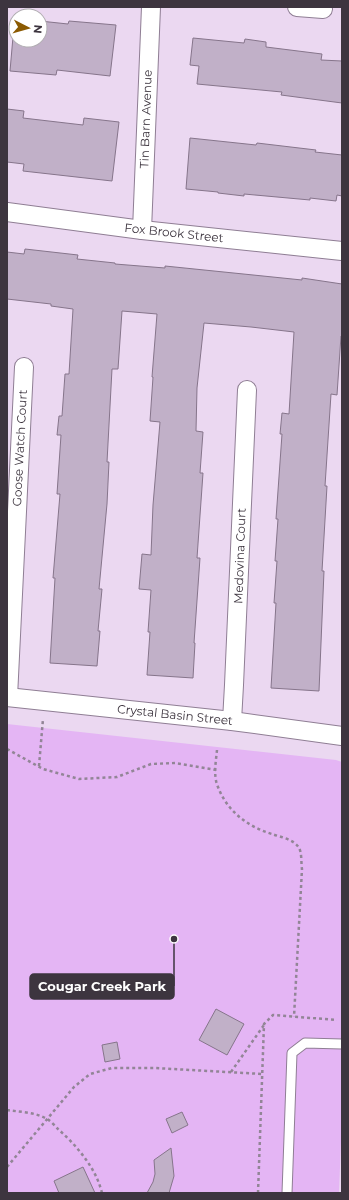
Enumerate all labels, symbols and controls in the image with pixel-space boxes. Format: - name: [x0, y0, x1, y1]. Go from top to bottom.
- north arrow: [8, 8, 48, 48]
- text: N: [31, 24, 45, 34]
- street label: Tin Barn Avenue: [136, 69, 155, 169]
- street label: Fox Brook Street: [124, 220, 224, 245]
- street label: Goose Watch Court: [9, 389, 30, 507]
- street label: Medovina Court: [230, 508, 249, 604]
- street label: Crystal Basin Street: [116, 701, 234, 728]
- callout: Cougar Creek Park: [30, 974, 174, 999]
- text: Cougar Creek Park: [38, 978, 166, 994]

